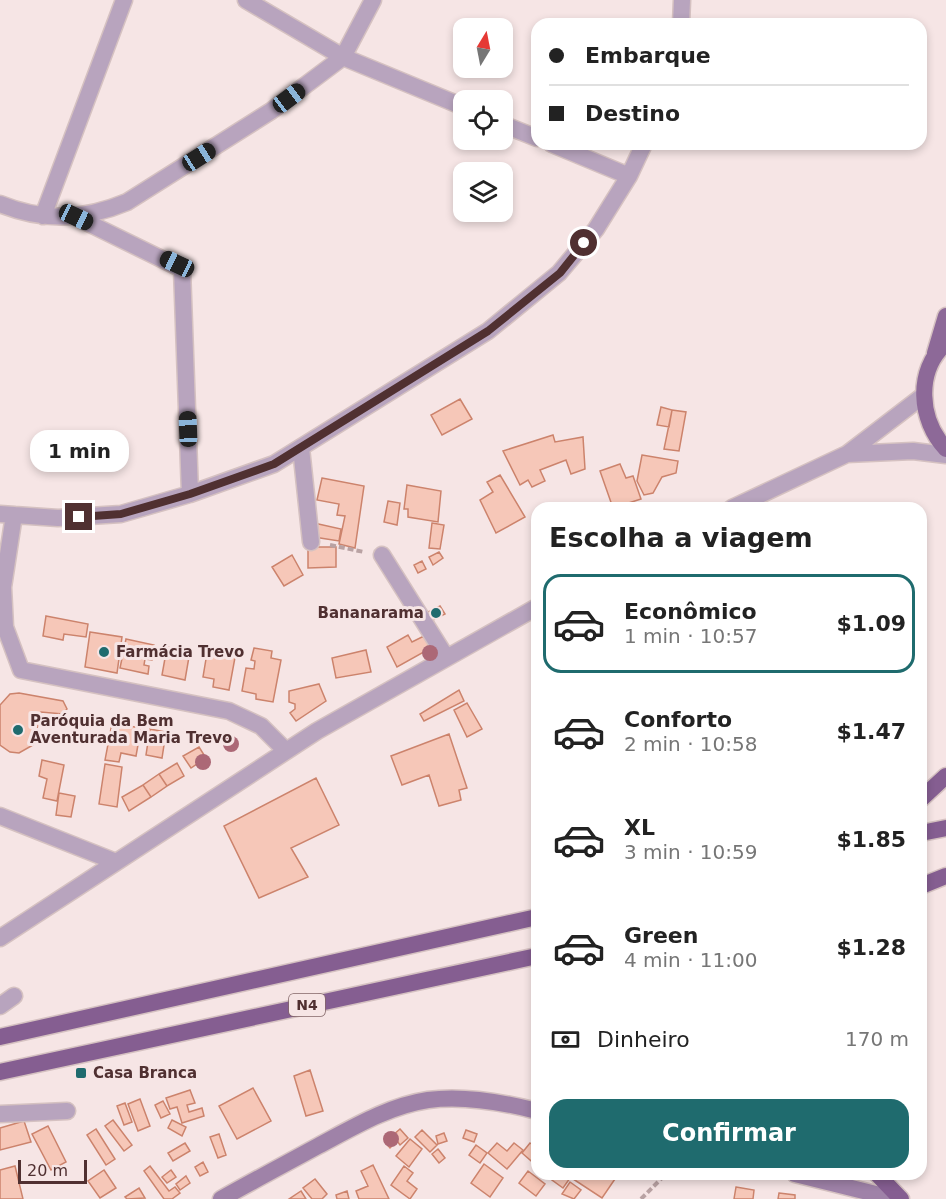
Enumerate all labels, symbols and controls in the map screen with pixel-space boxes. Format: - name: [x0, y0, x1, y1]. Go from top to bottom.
- north arrow: [453, 18, 513, 78]
- map controls: [453, 18, 513, 222]
- text: Embarque: [585, 43, 711, 68]
- car: [269, 80, 309, 116]
- button: locate: [453, 90, 513, 150]
- text: Destino: [585, 101, 680, 126]
- car: [179, 140, 219, 174]
- button: layers: [453, 162, 513, 222]
- car: [56, 201, 96, 233]
- route start: [570, 229, 597, 256]
- car: [157, 248, 197, 280]
- car: [178, 411, 198, 447]
- callout: 1 min: [29, 430, 128, 472]
- text: 1 min: [48, 439, 111, 463]
- route end: [65, 503, 92, 530]
- text: Escolha a viagem: [549, 522, 813, 553]
- icon: car: [552, 597, 606, 651]
- text: Econômico: [624, 599, 757, 624]
- place label: Bananarama: [318, 604, 424, 622]
- marker: Bananarama: [429, 606, 443, 620]
- text: $1.09: [836, 611, 906, 636]
- text: 1 min · 10:57: [624, 624, 758, 648]
- place label: Farmácia Trevo: [116, 643, 244, 661]
- marker: Farmácia Trevo: [97, 645, 111, 659]
- icon: car: [552, 705, 606, 759]
- text: Conforto: [624, 707, 732, 732]
- place label: Paróquia da Bem Aventurada Maria Trevo: [30, 712, 232, 747]
- text: $1.47: [836, 719, 906, 744]
- marker: Paróquia da Bem Aventurada Maria Trevo: [11, 723, 25, 737]
- text: 2 min · 10:58: [624, 732, 758, 756]
- icon: car: [552, 813, 606, 867]
- text: XL: [624, 815, 655, 840]
- text: $1.85: [836, 827, 906, 852]
- text: 3 min · 10:59: [624, 840, 758, 864]
- icon: car: [552, 921, 606, 975]
- text: Green: [624, 923, 698, 948]
- text: $1.28: [836, 935, 906, 960]
- text: 4 min · 11:00: [624, 948, 758, 972]
- road number: N4: [289, 994, 325, 1016]
- icon: cash: [549, 1023, 582, 1056]
- text: Dinheiro: [597, 1027, 690, 1052]
- text: 170 m: [845, 1027, 909, 1051]
- place label: Casa Branca: [93, 1064, 197, 1082]
- marker: Casa Branca: [74, 1066, 88, 1080]
- button: Confirmar: [549, 1099, 909, 1168]
- scale bar: [18, 1157, 87, 1184]
- text: 20 m: [27, 1161, 68, 1180]

